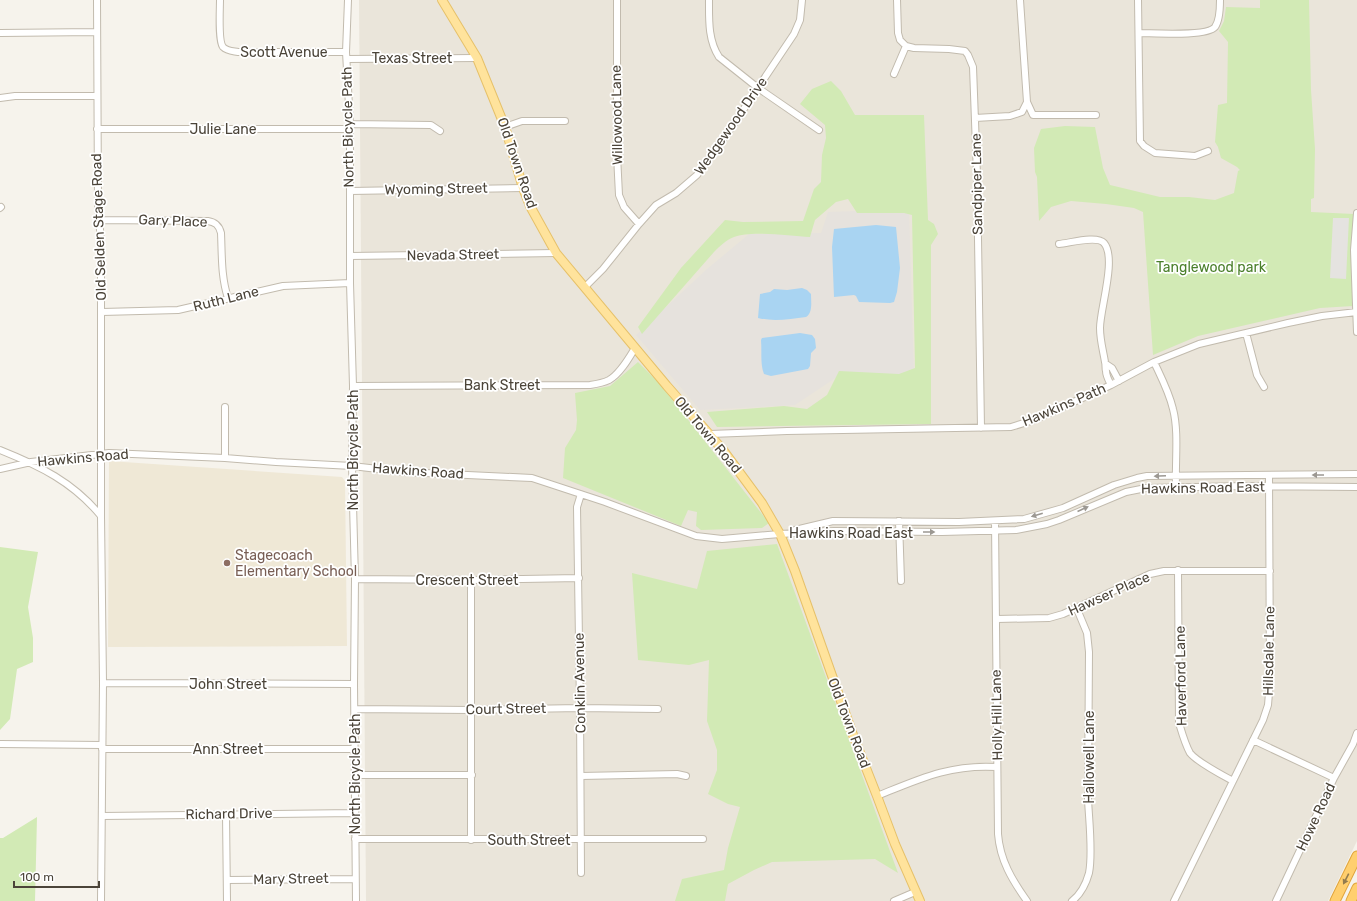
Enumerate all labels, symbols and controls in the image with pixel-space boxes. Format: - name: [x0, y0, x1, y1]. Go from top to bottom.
- street label: Scott Avenue: [240, 44, 328, 61]
- street label: Texas Street: [372, 50, 453, 67]
- street label: Willowood Lane: [608, 65, 626, 165]
- street label: North Bicycle Path: [338, 66, 358, 188]
- street label: Wedgewood Drive: [691, 74, 771, 178]
- street label: Old Town Road: [493, 115, 541, 211]
- street label: Julie Lane: [189, 121, 257, 138]
- street label: Sandpiper Lane: [968, 133, 986, 235]
- street label: Old Selden Stage Road: [88, 153, 110, 301]
- street label: Wyoming Street: [384, 180, 488, 198]
- street label: Gary Place: [138, 211, 208, 231]
- street label: Nevada Street: [407, 246, 500, 264]
- park label: Tanglewood park: [1156, 259, 1267, 276]
- street label: Ruth Lane: [191, 283, 261, 315]
- street label: Bank Street: [464, 377, 541, 394]
- street label: Hawkins Path: [1020, 380, 1108, 430]
- street label: North Bicycle Path: [345, 389, 362, 511]
- street label: Old Town Road: [671, 393, 745, 477]
- street label: Hawkins Road: [37, 446, 129, 470]
- street label: Hawkins Road: [372, 459, 464, 483]
- one-way arrow: [1311, 472, 1324, 478]
- one-way arrow: [1153, 473, 1166, 479]
- street label: Hawkins Road East: [1141, 478, 1266, 498]
- one-way arrow: [1078, 506, 1090, 512]
- one-way arrow: [1031, 513, 1044, 519]
- street label: Hawkins Road East: [789, 525, 914, 542]
- one-way arrow: [923, 529, 935, 536]
- place label: Stagecoach Elementary School: [235, 547, 357, 580]
- marker: Stagecoach Elementary School: [222, 558, 232, 568]
- street label: Hawser Place: [1065, 568, 1153, 620]
- street label: Crescent Street: [416, 572, 519, 589]
- street label: Hillsdale Lane: [1260, 606, 1278, 696]
- street label: Haverford Lane: [1172, 626, 1190, 726]
- street label: Conklin Avenue: [571, 632, 589, 733]
- street label: Holly Hill Lane: [988, 669, 1006, 761]
- street label: John Street: [189, 676, 267, 693]
- street label: Old Town Road: [824, 676, 874, 770]
- street label: Court Street: [466, 700, 547, 718]
- street label: Hallowell Lane: [1081, 710, 1098, 804]
- street label: North Bicycle Path: [347, 713, 364, 835]
- street label: Ann Street: [193, 741, 264, 758]
- street label: Howe Road: [1293, 780, 1339, 854]
- street label: Richard Drive: [185, 805, 273, 823]
- street label: South Street: [487, 832, 571, 849]
- scale bar: [14, 863, 99, 889]
- text: 100 m: [20, 870, 54, 884]
- street label: Mary Street: [253, 870, 329, 888]
- one-way arrow: [1343, 873, 1349, 884]

